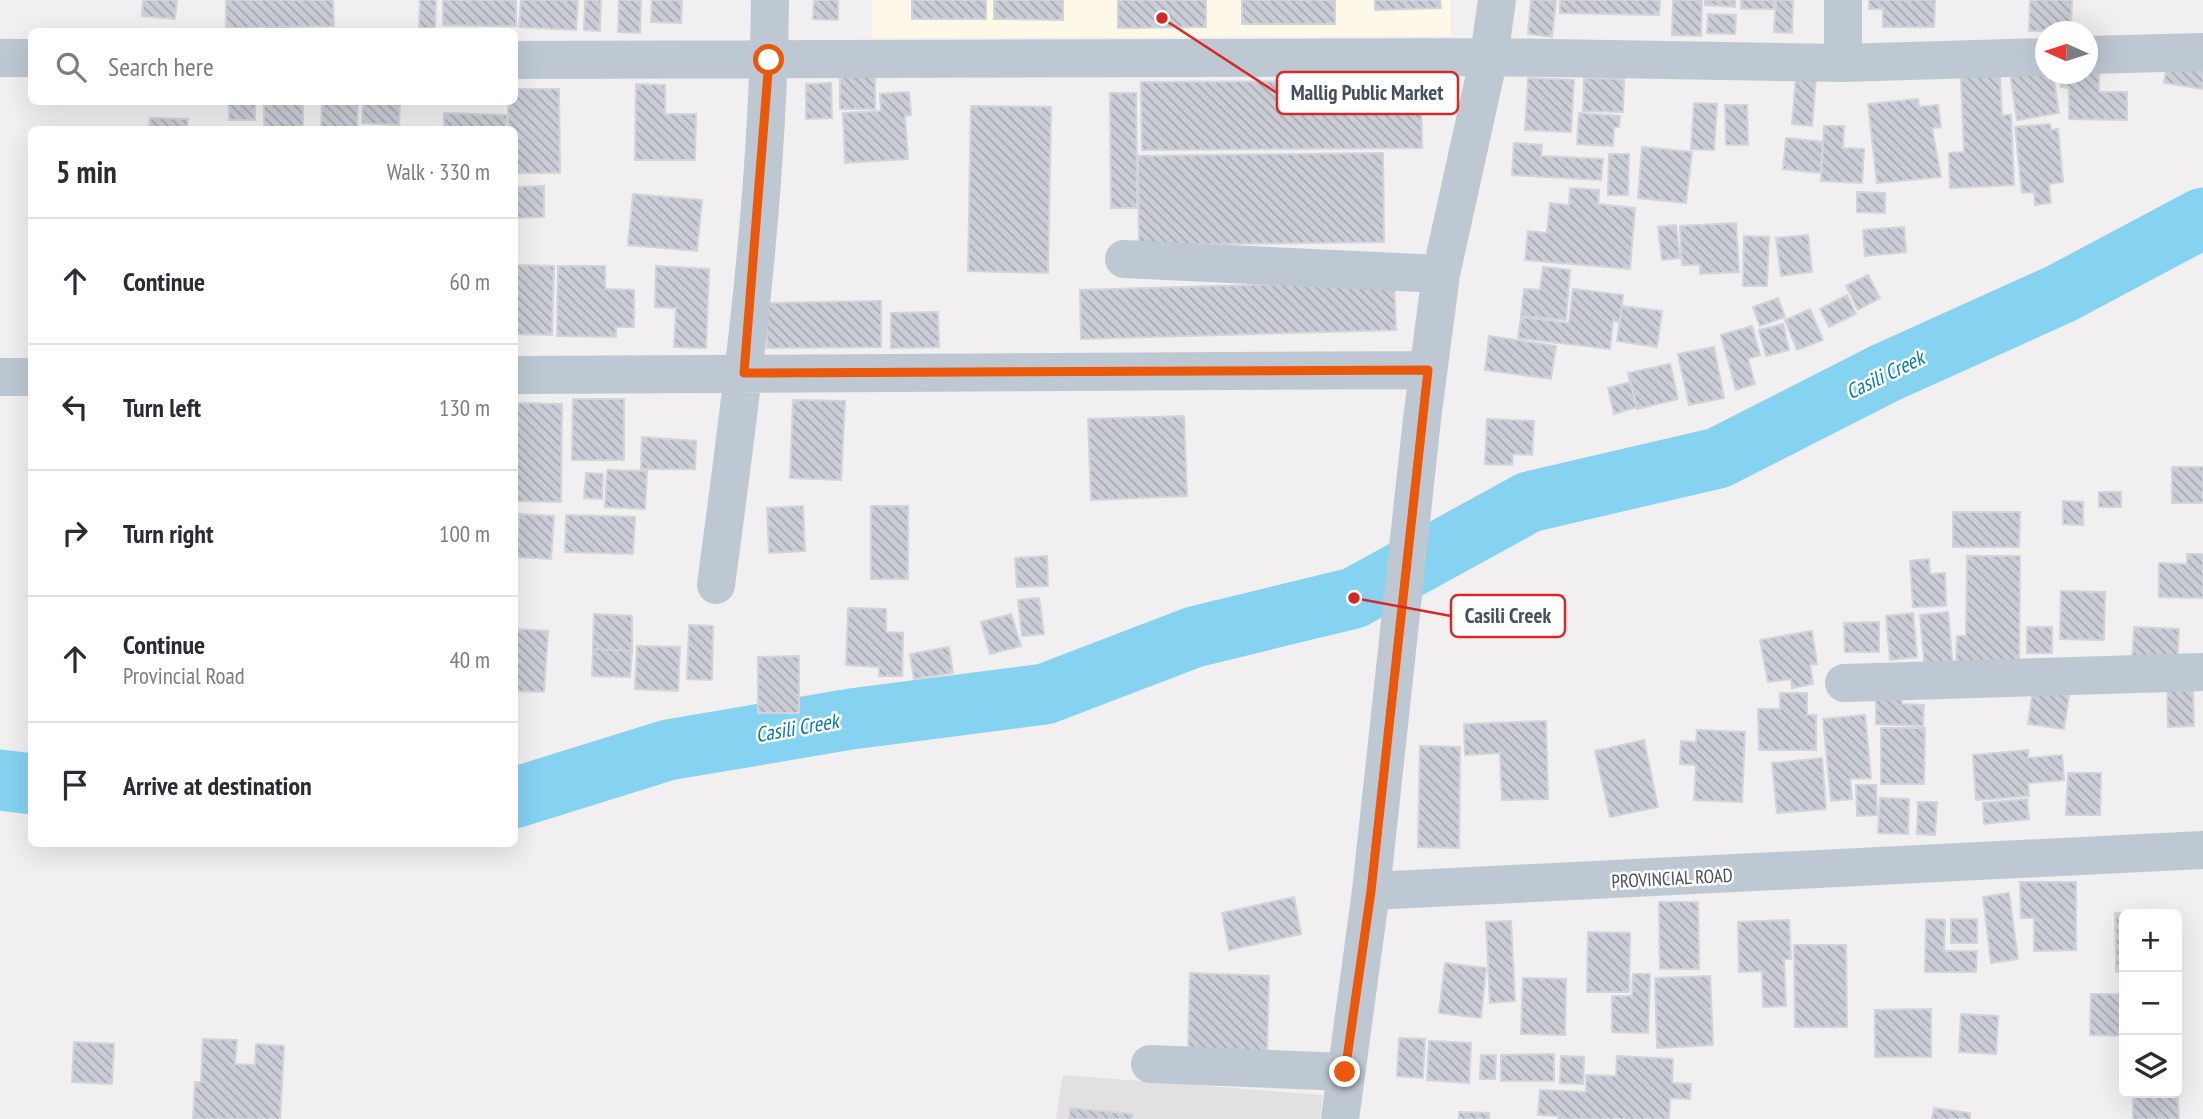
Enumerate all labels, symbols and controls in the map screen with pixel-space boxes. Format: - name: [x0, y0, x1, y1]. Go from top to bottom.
- north arrow: [2035, 21, 2098, 84]
- search box: [28, 28, 518, 105]
- route start: [753, 44, 784, 75]
- icon: search: [52, 48, 90, 86]
- text: Search here: [108, 50, 214, 83]
- callout: Mallig Public Market: [1277, 72, 1458, 114]
- text: Mallig Public Market: [1291, 79, 1443, 106]
- text: 5 min: [56, 152, 117, 191]
- text: Walk · 330 m: [387, 157, 490, 186]
- icon: ahead: [56, 262, 94, 300]
- text: Continue: [123, 265, 205, 298]
- text: 60 m: [449, 267, 490, 296]
- water label: Casili Creek: [1841, 343, 1931, 405]
- icon: left: [56, 388, 94, 426]
- text: Turn left: [123, 391, 201, 424]
- text: 130 m: [439, 393, 490, 422]
- icon: right: [56, 514, 94, 552]
- text: Turn right: [123, 517, 214, 550]
- text: 100 m: [439, 519, 490, 548]
- callout: Casili Creek: [1451, 595, 1565, 637]
- text: Casili Creek: [1465, 602, 1551, 629]
- text: Continue: [123, 628, 205, 661]
- icon: ahead: [56, 640, 94, 678]
- text: 40 m: [449, 645, 490, 674]
- text: Provincial Road: [123, 661, 245, 690]
- water label: Casili Creek: [753, 706, 843, 748]
- icon: arrive: [56, 766, 94, 804]
- text: Arrive at destination: [123, 769, 312, 802]
- street label: PROVINCIAL ROAD: [1611, 863, 1733, 893]
- map controls: [2119, 909, 2182, 1098]
- button: +: [2119, 909, 2182, 972]
- button: −: [2119, 972, 2182, 1035]
- button: layers: [2119, 1035, 2182, 1098]
- route end: [1329, 1056, 1360, 1087]

